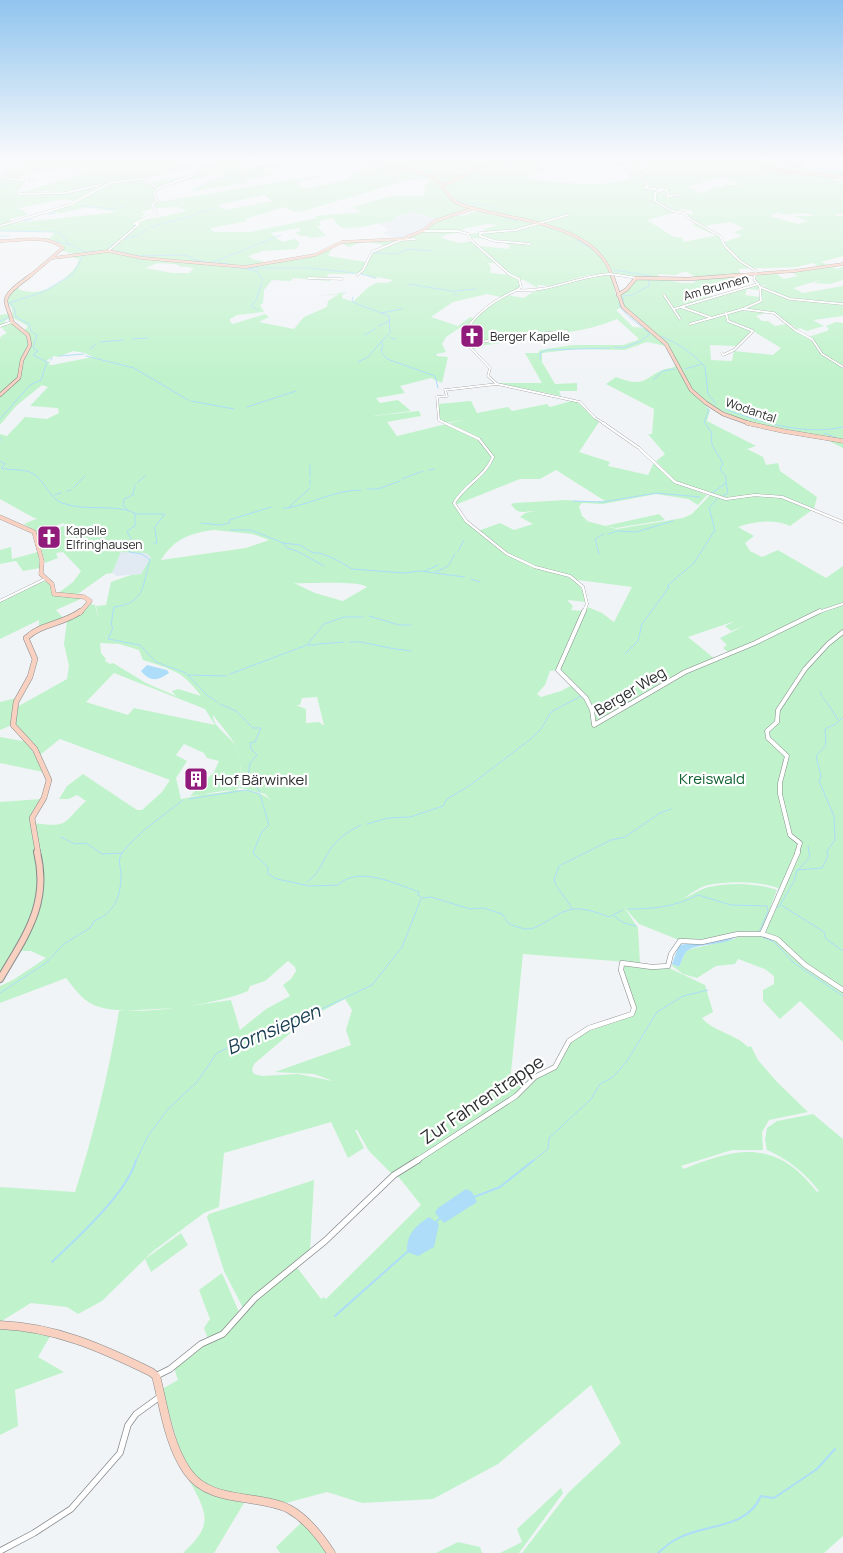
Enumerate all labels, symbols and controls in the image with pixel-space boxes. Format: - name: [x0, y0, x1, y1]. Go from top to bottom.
- street label: Am Brunnen: [681, 270, 751, 304]
- church icon: Berger Kapelle: [459, 323, 485, 349]
- place label: Berger Kapelle: [490, 328, 570, 345]
- street label: Wodantal: [723, 393, 779, 427]
- place label: Kapelle Elfringhausen: [66, 522, 142, 553]
- church icon: Kapelle Elfringhausen: [36, 524, 62, 550]
- street label: Berger Weg: [590, 661, 670, 721]
- building icon: Hof Bärwinkel: [183, 766, 209, 792]
- park label: Kreiswald: [679, 768, 745, 789]
- place label: Hof Bärwinkel: [214, 769, 308, 790]
- water label: Bornsiepen: [222, 997, 325, 1060]
- street label: Zur Fahrentrappe: [416, 1049, 548, 1149]

